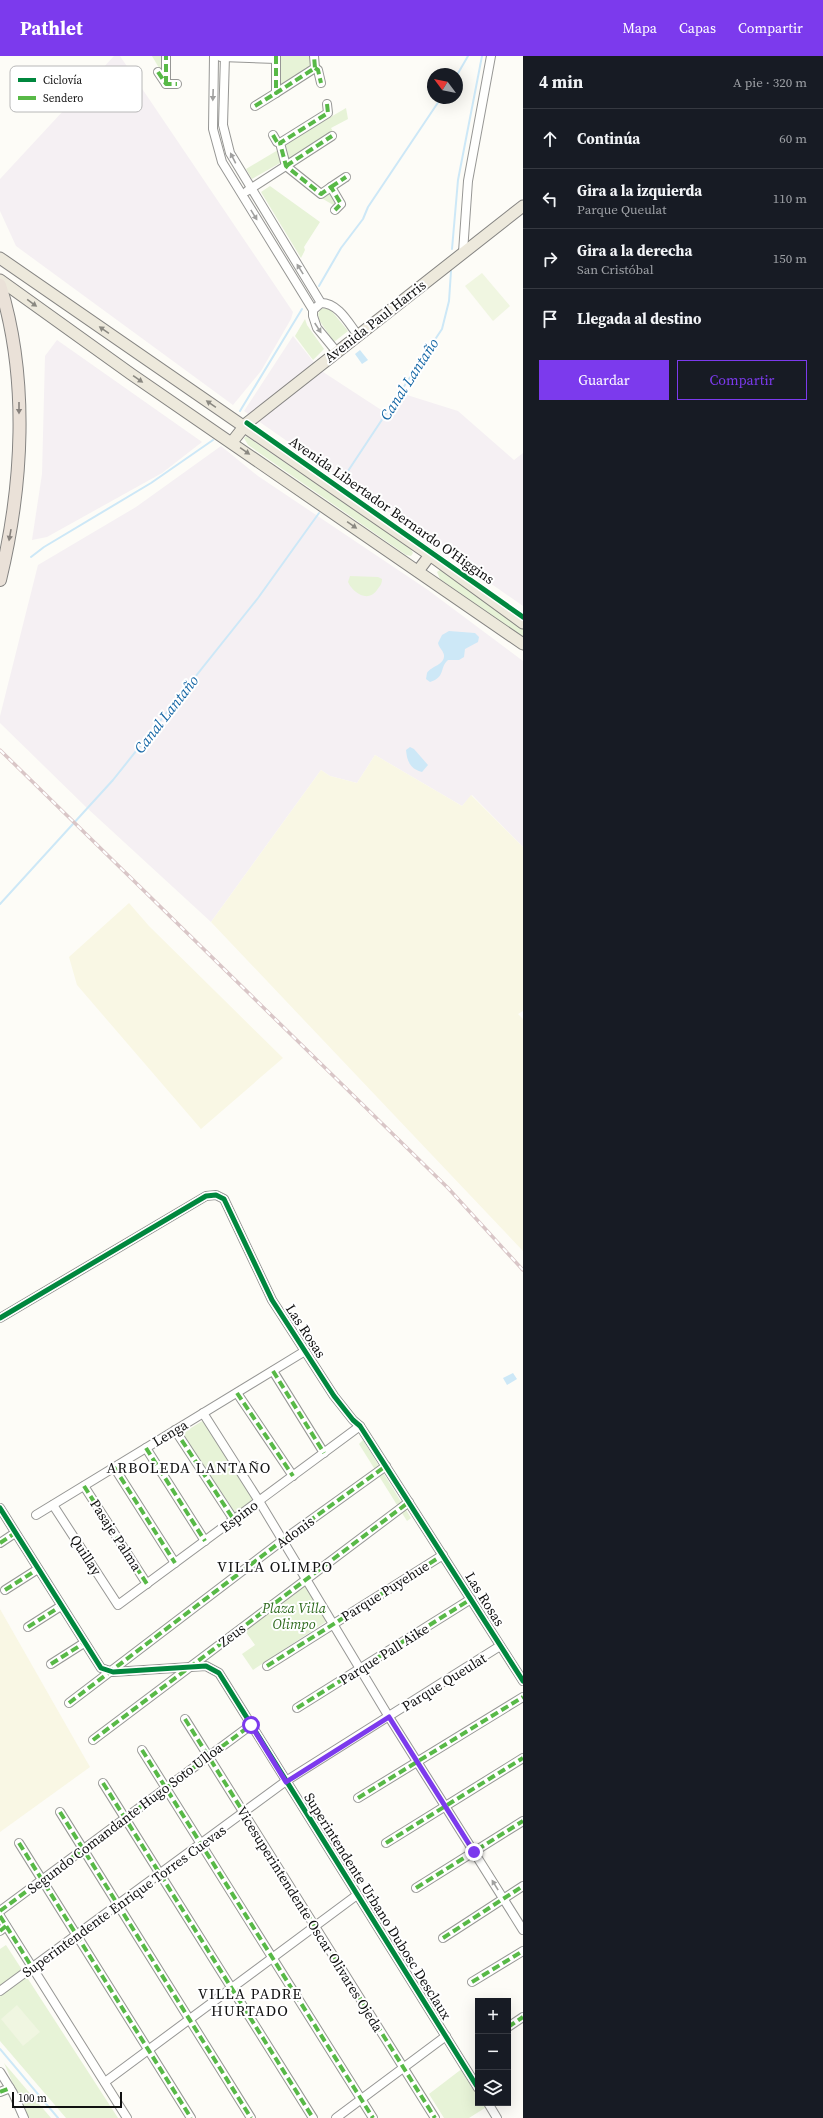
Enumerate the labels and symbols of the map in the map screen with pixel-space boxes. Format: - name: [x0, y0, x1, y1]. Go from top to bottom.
- legend: [10, 66, 142, 112]
- north arrow: [427, 68, 463, 104]
- text: Ciclovía: [43, 73, 83, 88]
- one-way arrow: [210, 89, 216, 102]
- text: Sendero: [43, 91, 83, 106]
- one-way arrow: [230, 153, 236, 164]
- one-way arrow: [250, 209, 257, 221]
- one-way arrow: [297, 263, 304, 275]
- street label: Avenida Paul Harris: [320, 275, 430, 367]
- one-way arrow: [26, 299, 37, 307]
- one-way arrow: [315, 322, 322, 334]
- one-way arrow: [98, 326, 109, 334]
- water label: Canal Lantaño: [375, 334, 443, 424]
- one-way arrow: [132, 375, 143, 383]
- one-way arrow: [205, 400, 216, 408]
- one-way arrow: [16, 402, 22, 415]
- street label: Avenida Libertador Bernardo O'Higgins: [285, 431, 499, 589]
- one-way arrow: [240, 447, 251, 455]
- one-way arrow: [347, 521, 358, 529]
- one-way arrow: [6, 529, 12, 541]
- water label: Canal Lantaño: [129, 671, 203, 757]
- street label: Las Rosas: [281, 1300, 331, 1362]
- street label: Lenga: [149, 1414, 192, 1451]
- district label: ARBOLEDA LANTAÑO: [107, 1457, 271, 1478]
- street label: Pasaje Palma: [85, 1495, 147, 1576]
- street label: Espino: [216, 1495, 262, 1537]
- street label: Adonis: [272, 1511, 318, 1553]
- street label: Quillay: [65, 1531, 107, 1580]
- district label: VILLA OLIMPO: [217, 1556, 333, 1577]
- street label: Parque Puyehue: [337, 1556, 433, 1626]
- street label: Las Rosas: [460, 1568, 510, 1630]
- park label: Plaza Villa Olimpo: [261, 1598, 327, 1634]
- street label: Zeus: [214, 1618, 250, 1652]
- street label: Parque Pall Aike: [335, 1618, 433, 1690]
- street label: Parque Queulat: [398, 1648, 490, 1716]
- route start: [242, 1716, 260, 1734]
- street label: Segundo Comandante Hugo Soto Ulloa: [23, 1737, 228, 1898]
- street label: Superintendente Urbano Dubosc Desclaux: [300, 1789, 457, 2024]
- street label: Vicesuperintendente Oscar Olivares Ojeda: [232, 1802, 389, 2036]
- street label: Superintendente Enrique Torres Cuevas: [18, 1820, 230, 1982]
- route end: [465, 1843, 483, 1861]
- one-way arrow: [491, 1879, 498, 1891]
- district label: VILLA PADRE HURTADO: [198, 1983, 302, 2021]
- scale bar: [12, 2090, 122, 2109]

